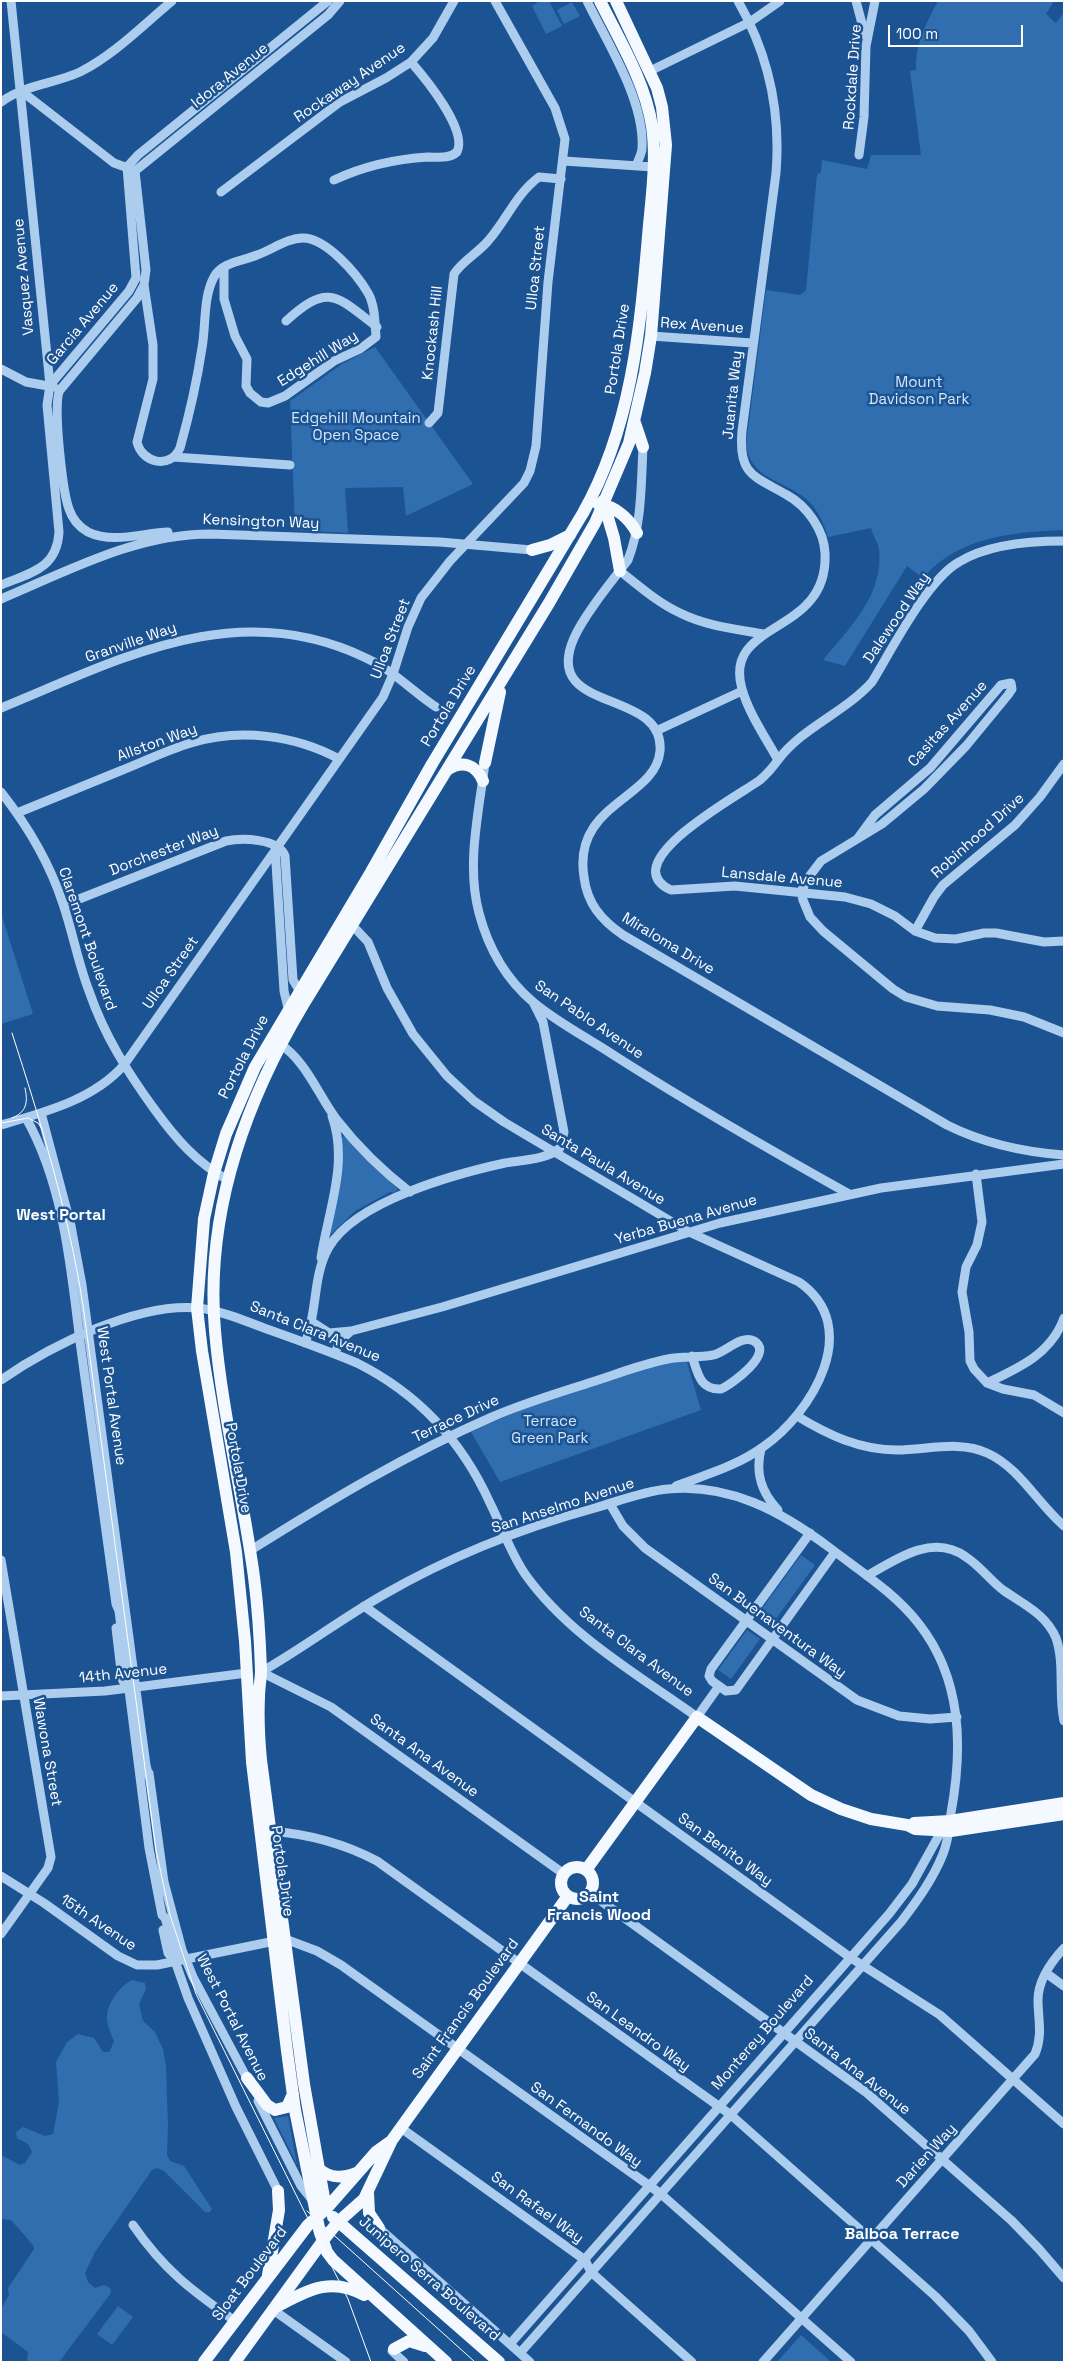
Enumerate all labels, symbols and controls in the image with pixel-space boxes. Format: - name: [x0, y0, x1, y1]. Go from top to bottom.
- scale bar: [890, 15, 1025, 47]
- street label: Rockdale Drive: [840, 23, 866, 131]
- text: 100 m: [896, 24, 938, 43]
- street label: Rockaway Avenue: [291, 39, 409, 127]
- street label: Idora Avenue: [188, 40, 272, 112]
- street label: Vasquez Avenue: [10, 218, 38, 336]
- street label: Ulloa Street: [523, 225, 549, 311]
- street label: Garcia Avenue: [43, 279, 123, 369]
- street label: Knockash Hill: [419, 285, 447, 381]
- street label: Portola Drive: [602, 302, 634, 396]
- street label: Rex Avenue: [660, 314, 744, 338]
- street label: Edgehill Way: [275, 327, 361, 391]
- street label: Juanita Way: [719, 350, 747, 440]
- park label: Mount Davidson Park: [868, 374, 970, 409]
- park label: Edgehill Mountain Open Space: [291, 410, 421, 445]
- street label: Kensington Way: [202, 511, 320, 533]
- street label: Dalewood Way: [860, 569, 934, 667]
- street label: Ulloa Street: [367, 596, 415, 682]
- street label: Granville Way: [83, 619, 179, 667]
- street label: Portola Drive: [418, 662, 480, 750]
- street label: Casitas Avenue: [905, 677, 991, 771]
- street label: Allston Way: [114, 720, 200, 766]
- street label: Robinhood Drive: [928, 790, 1028, 882]
- street label: Dorchester Way: [107, 822, 221, 880]
- street label: Lansdale Avenue: [721, 864, 843, 892]
- street label: Claremont Boulevard: [54, 865, 120, 1013]
- street label: Miraloma Drive: [618, 909, 718, 979]
- street label: Ulloa Street: [139, 933, 203, 1013]
- street label: San Pablo Avenue: [531, 977, 647, 1063]
- street label: Portola Drive: [215, 1012, 273, 1102]
- street label: Santa Paula Avenue: [538, 1121, 668, 1209]
- street label: Yerba Buena Avenue: [613, 1191, 759, 1249]
- district label: West Portal: [16, 1206, 106, 1226]
- street label: Santa Clara Avenue: [247, 1298, 383, 1366]
- street label: West Portal Avenue: [92, 1325, 130, 1467]
- street label: Terrace Drive: [410, 1391, 502, 1447]
- park label: Terrace Green Park: [511, 1413, 589, 1448]
- street label: Portola Drive: [221, 1421, 255, 1515]
- street label: San Anselmo Avenue: [489, 1474, 637, 1538]
- street label: San Buenaventura Way: [704, 1570, 850, 1682]
- street label: Santa Clara Avenue: [575, 1603, 697, 1701]
- street label: 14th Avenue: [78, 1660, 168, 1688]
- street label: Wawona Street: [29, 1696, 65, 1808]
- street label: Santa Ana Avenue: [366, 1710, 482, 1802]
- street label: San Benito Way: [674, 1810, 776, 1890]
- street label: Portola Drive: [267, 1824, 297, 1918]
- district label: Saint Francis Wood: [547, 1888, 651, 1926]
- street label: 15th Avenue: [56, 1891, 140, 1955]
- street label: Saint Francis Boulevard: [409, 1935, 523, 2083]
- street label: West Portal Avenue: [192, 1952, 272, 2084]
- street label: Monterey Boulevard: [708, 1972, 818, 2094]
- street label: San Leandro Way: [582, 1988, 694, 2076]
- street label: Santa Ana Avenue: [800, 2025, 914, 2119]
- street label: San Fernando Way: [527, 2078, 645, 2172]
- street label: Darien Way: [893, 2120, 961, 2192]
- street label: San Rafael Way: [487, 2168, 587, 2248]
- street label: Junipero Serra Boulevard: [355, 2213, 503, 2345]
- street label: Sloat Boulevard: [209, 2223, 291, 2325]
- district label: Balboa Terrace: [845, 2225, 959, 2245]

